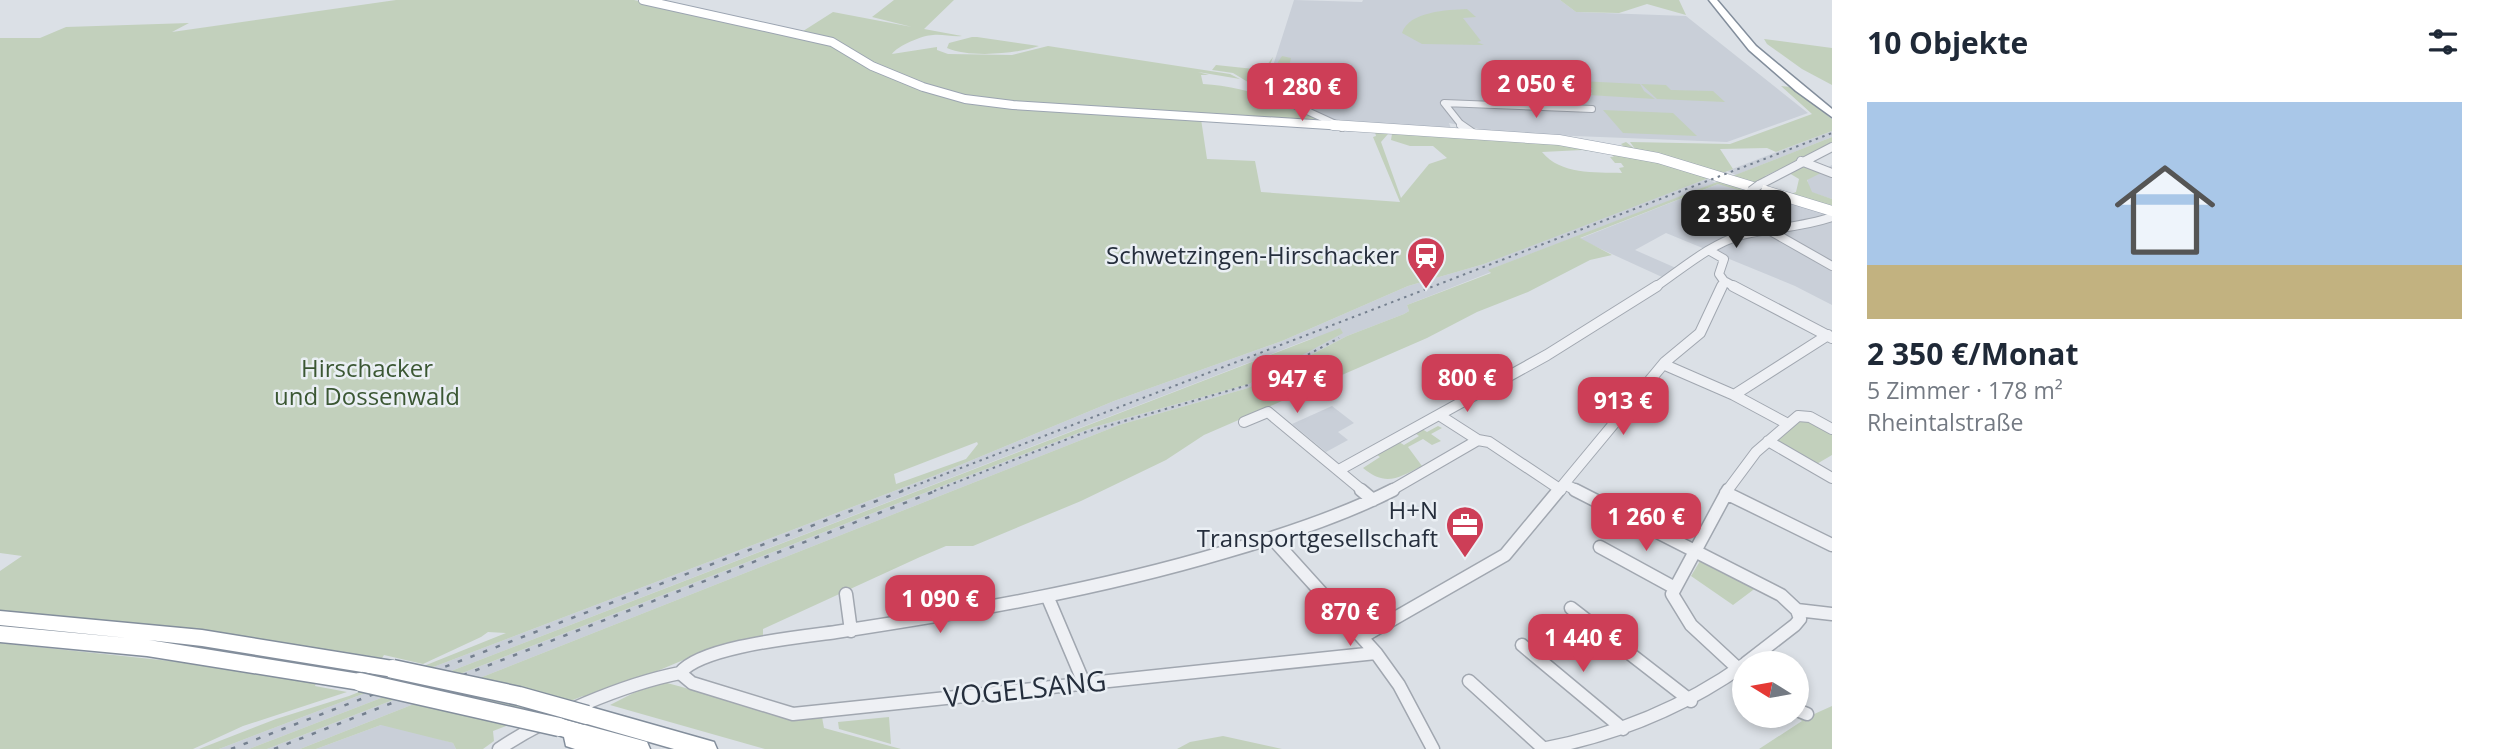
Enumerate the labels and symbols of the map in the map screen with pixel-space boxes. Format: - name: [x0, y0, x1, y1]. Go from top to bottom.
- pin: 2 050 €: [1471, 60, 1601, 120]
- pin: 1 280 €: [1237, 64, 1367, 123]
- pin: 2 350 €: [1671, 190, 1801, 250]
- station icon: Schwetzingen-Hirschacker: [1405, 235, 1447, 290]
- place label: Schwetzingen-Hirschacker: [1106, 238, 1399, 271]
- park label: Hirschacker und Dossenwald: [274, 351, 460, 412]
- pin: 800 €: [1418, 354, 1516, 414]
- pin: 947 €: [1248, 356, 1346, 415]
- pin: 913 €: [1574, 378, 1672, 437]
- place label: H+N Transportgesellschaft: [1197, 493, 1438, 554]
- pin: 1 260 €: [1581, 494, 1711, 553]
- office icon: H+N Transportgesellschaft: [1444, 504, 1486, 559]
- pin: 1 090 €: [875, 576, 1005, 635]
- pin: 870 €: [1301, 588, 1399, 648]
- pin: 1 440 €: [1518, 614, 1648, 674]
- north arrow: [1732, 651, 1810, 728]
- street label: VOGELSANG: [942, 661, 1108, 715]

